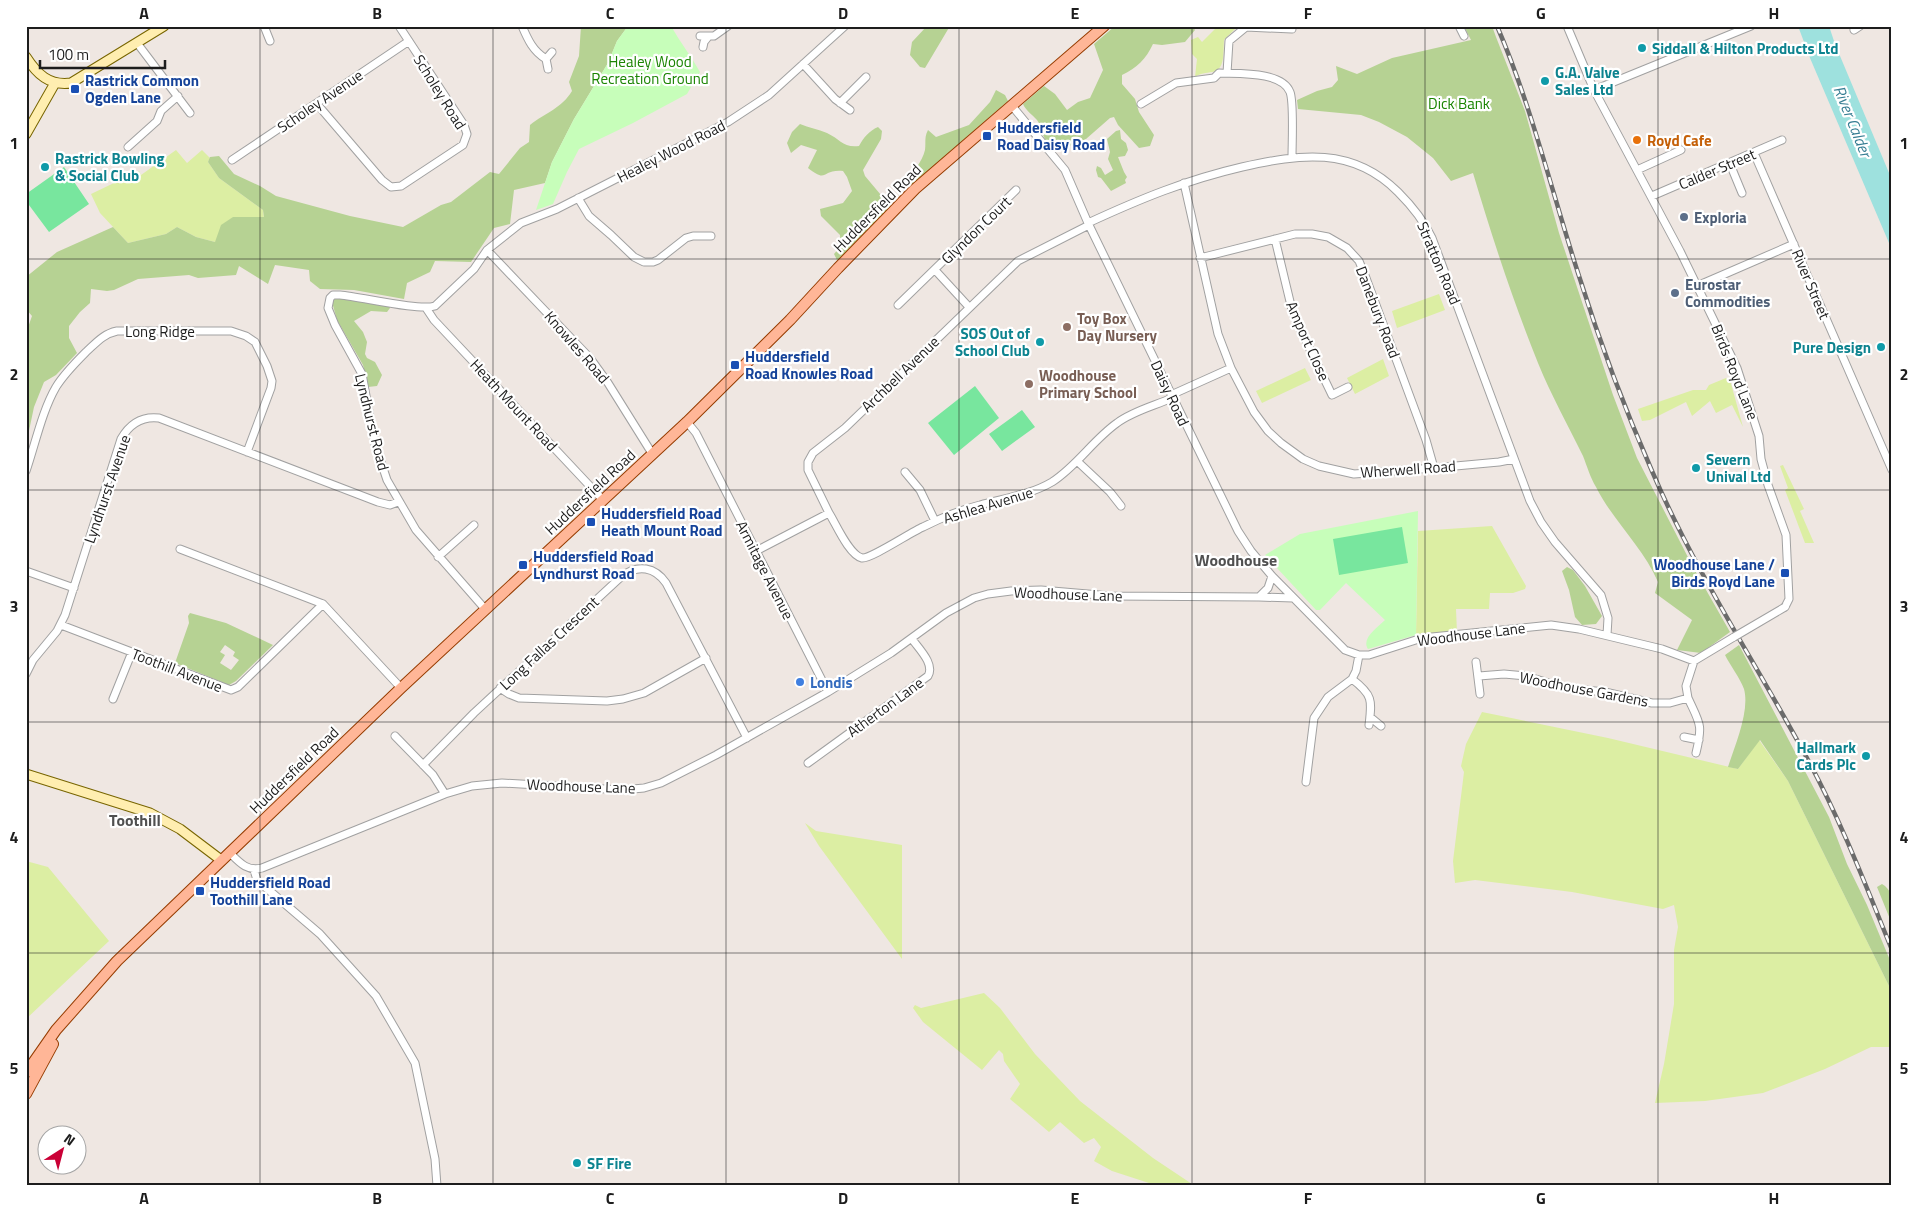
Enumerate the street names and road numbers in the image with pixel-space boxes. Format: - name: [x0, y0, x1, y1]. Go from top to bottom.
- street label: Scholey Road: [408, 50, 472, 134]
- street label: Scholey Avenue: [273, 64, 367, 138]
- street label: Healey Wood Road: [613, 114, 729, 188]
- street label: Calder Street: [1675, 142, 1760, 196]
- street label: Huddersfield Road: [828, 159, 926, 257]
- street label: Glyndon Court: [936, 190, 1017, 269]
- street label: Stratton Road: [1411, 218, 1467, 308]
- street label: River Street: [1786, 245, 1836, 323]
- street label: Danebury Road: [1350, 263, 1406, 361]
- street label: Amport Close: [1280, 297, 1336, 385]
- street label: Knowles Road: [539, 306, 615, 388]
- street label: Long Ridge: [125, 320, 195, 343]
- street label: Birds Royd Lane: [1705, 321, 1765, 423]
- street label: Archbell Avenue: [856, 331, 944, 417]
- street label: Heath Mount Road: [465, 354, 563, 456]
- street label: Daisy Road: [1145, 356, 1195, 430]
- street label: Lyndhurst Road: [349, 371, 395, 473]
- street label: Lyndhurst Avenue: [78, 432, 136, 546]
- street label: Huddersfield Road: [539, 444, 641, 540]
- street label: Wherwell Road: [1359, 454, 1457, 484]
- street label: Ashlea Avenue: [940, 480, 1036, 530]
- street label: Armitage Avenue: [730, 517, 800, 623]
- street label: Woodhouse Lane: [1013, 581, 1123, 607]
- street label: Long Fallas Crescent: [494, 590, 604, 695]
- street label: Woodhouse Lane: [1416, 616, 1526, 652]
- street label: Toothill Avenue: [128, 642, 226, 698]
- street label: Woodhouse Gardens: [1518, 665, 1650, 713]
- street label: Atherton Lane: [842, 671, 928, 743]
- street label: Huddersfield Road: [244, 721, 344, 819]
- street label: Woodhouse Lane: [526, 773, 636, 799]

